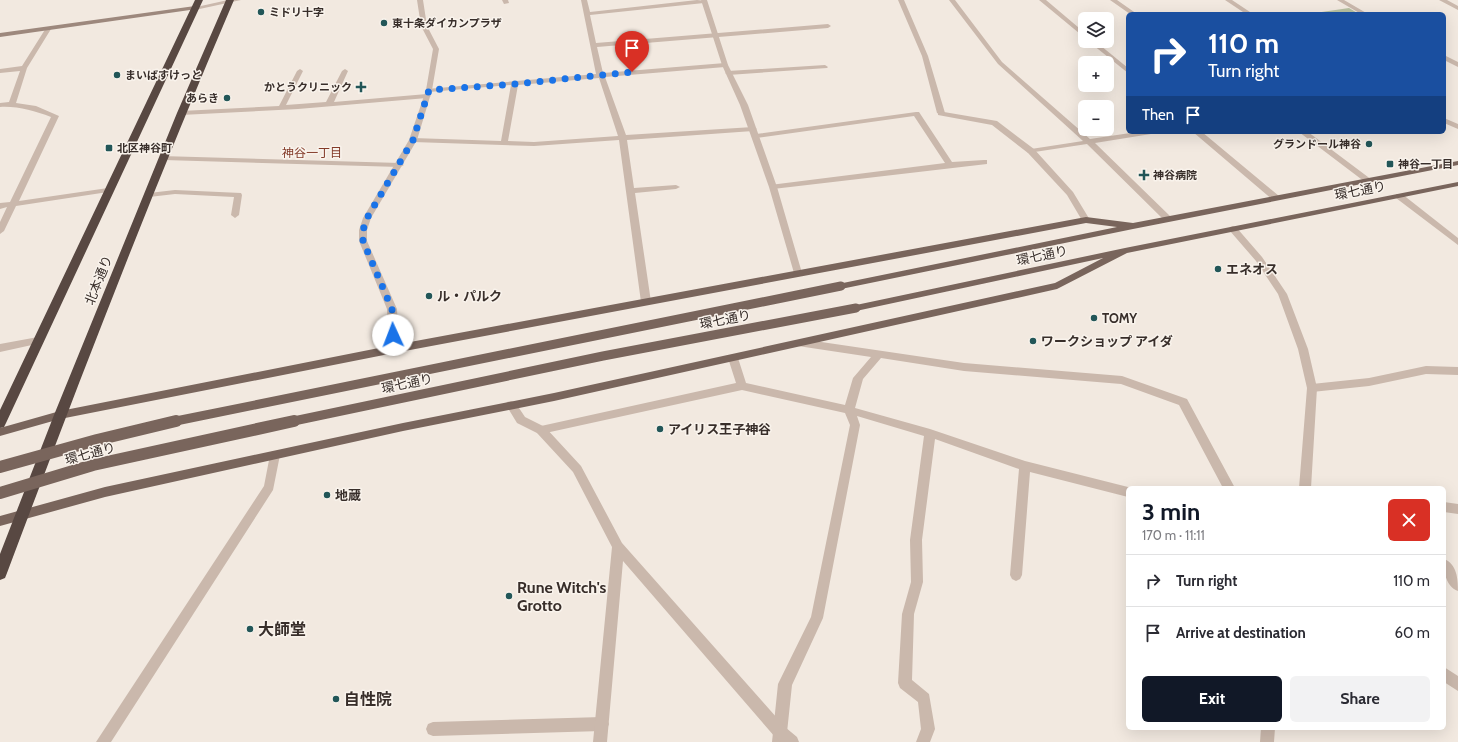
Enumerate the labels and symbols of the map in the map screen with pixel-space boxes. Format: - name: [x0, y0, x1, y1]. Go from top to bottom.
- place label: ミドリ十字: [269, 5, 324, 19]
- marker: ミドリ十字: [256, 7, 266, 17]
- place label: 東十条ダイカンプラザ: [392, 16, 502, 30]
- marker: 東十条ダイカンプラザ: [379, 18, 389, 28]
- pin: [615, 31, 649, 72]
- place label: まいばすけっと: [125, 68, 202, 82]
- marker: まいばすけっと: [112, 70, 122, 80]
- place label: かとうクリニック: [264, 80, 352, 94]
- marker: かとうクリニック: [355, 81, 367, 93]
- place label: あらき: [186, 91, 219, 105]
- marker: あらき: [222, 93, 232, 103]
- place label: グランドール神谷: [1273, 137, 1361, 151]
- marker: グランドール神谷: [1364, 139, 1374, 149]
- place label: 北区神谷町: [117, 141, 172, 155]
- marker: 北区神谷町: [104, 143, 114, 153]
- district label: 神谷一丁目: [282, 145, 342, 160]
- place label: 神谷一丁目: [1398, 157, 1453, 171]
- marker: 神谷一丁目: [1385, 159, 1395, 169]
- place label: 神谷病院: [1153, 168, 1197, 182]
- marker: 神谷病院: [1138, 169, 1150, 181]
- street label: 環七通り: [1333, 177, 1387, 203]
- street label: 環七通り: [1015, 242, 1069, 268]
- street label: 北本通り: [81, 253, 115, 307]
- place label: エネオス: [1226, 261, 1278, 277]
- marker: エネオス: [1213, 264, 1223, 274]
- place label: ル・パルク: [437, 288, 502, 304]
- marker: ル・パルク: [424, 291, 434, 301]
- street label: 環七通り: [698, 306, 752, 332]
- place label: TOMY: [1102, 310, 1137, 326]
- marker: TOMY: [1089, 313, 1099, 323]
- position arrow: [372, 314, 414, 356]
- place label: ワークショップ アイダ: [1041, 333, 1173, 349]
- marker: ワークショップ アイダ: [1028, 336, 1038, 346]
- street label: 環七通り: [380, 370, 434, 396]
- place label: アイリス王子神谷: [668, 421, 771, 437]
- marker: アイリス王子神谷: [655, 424, 665, 434]
- street label: 環七通り: [63, 439, 117, 467]
- place label: 地蔵: [335, 487, 361, 503]
- marker: 地蔵: [322, 490, 332, 500]
- place label: Rune Witch's Grotto: [517, 578, 607, 615]
- marker: Rune Witch's Grotto: [504, 591, 514, 601]
- place label: 大師堂: [258, 620, 306, 639]
- marker: 大師堂: [245, 624, 255, 634]
- place label: 自性院: [344, 690, 392, 709]
- marker: 自性院: [331, 694, 341, 704]

